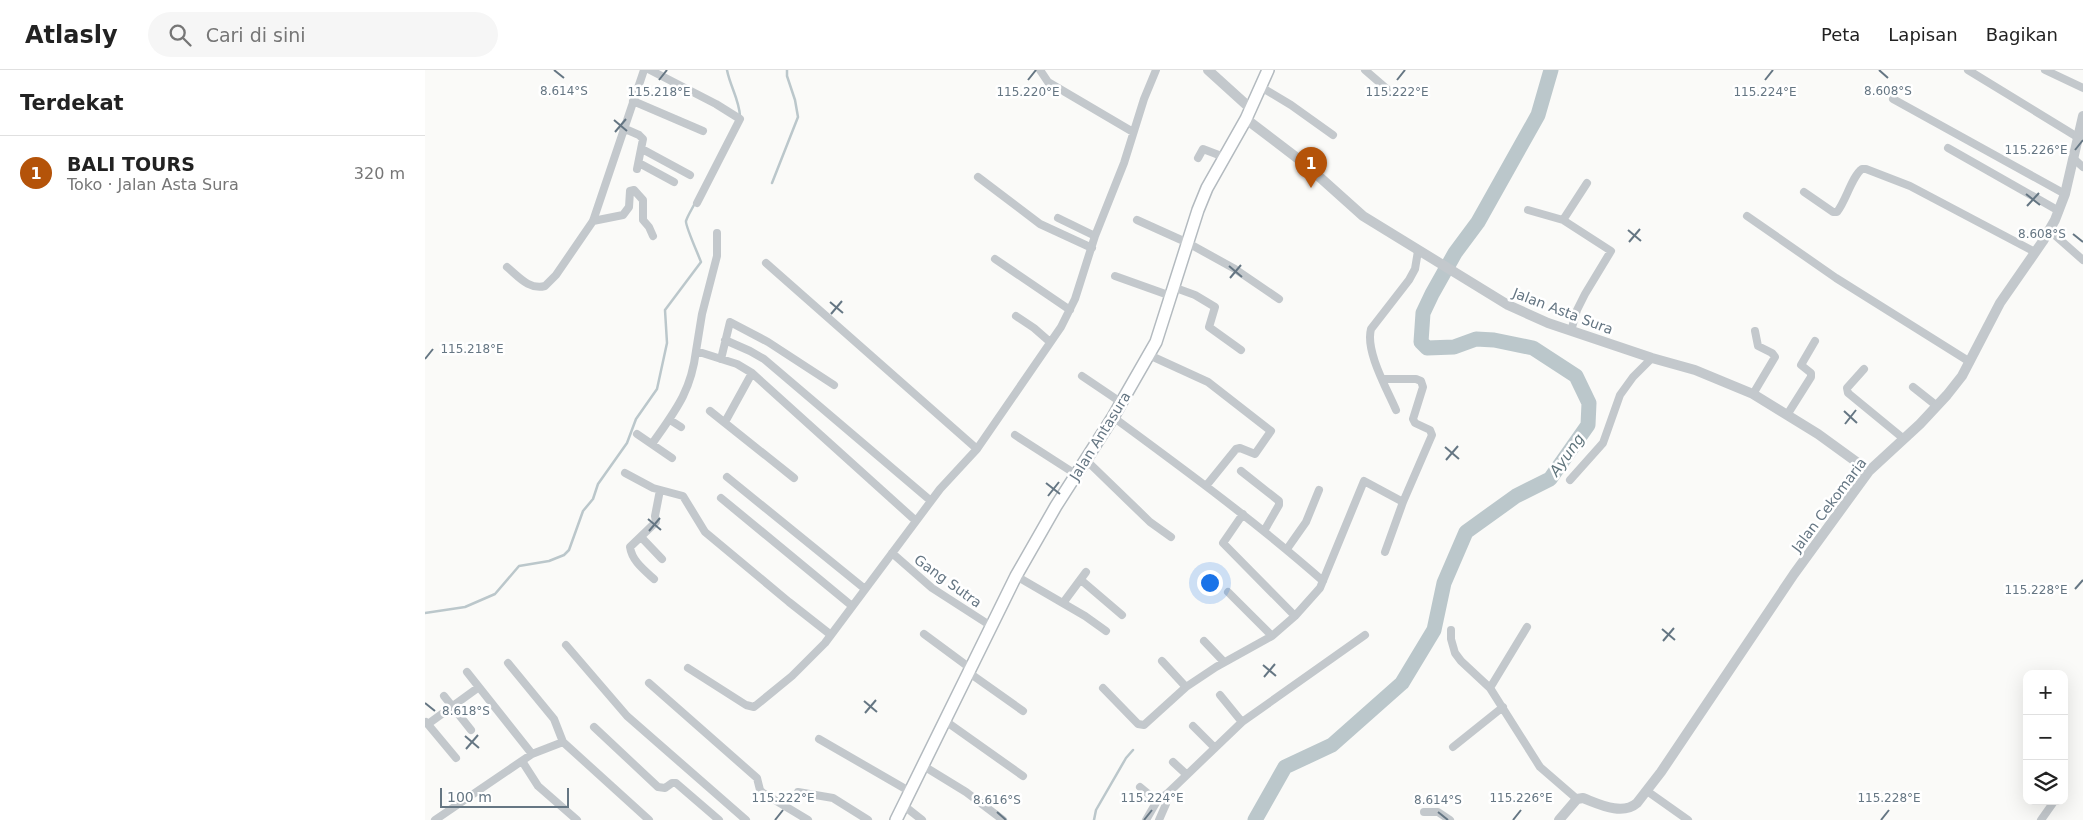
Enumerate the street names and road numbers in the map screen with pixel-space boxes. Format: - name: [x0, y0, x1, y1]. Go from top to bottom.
- street label: Jalan Asta Sura: [1510, 284, 1615, 337]
- street label: Jalan Antasura: [1066, 389, 1134, 484]
- street label: Jalan Cekomaria: [1788, 455, 1870, 556]
- street label: Gang Sutra: [911, 551, 985, 611]

